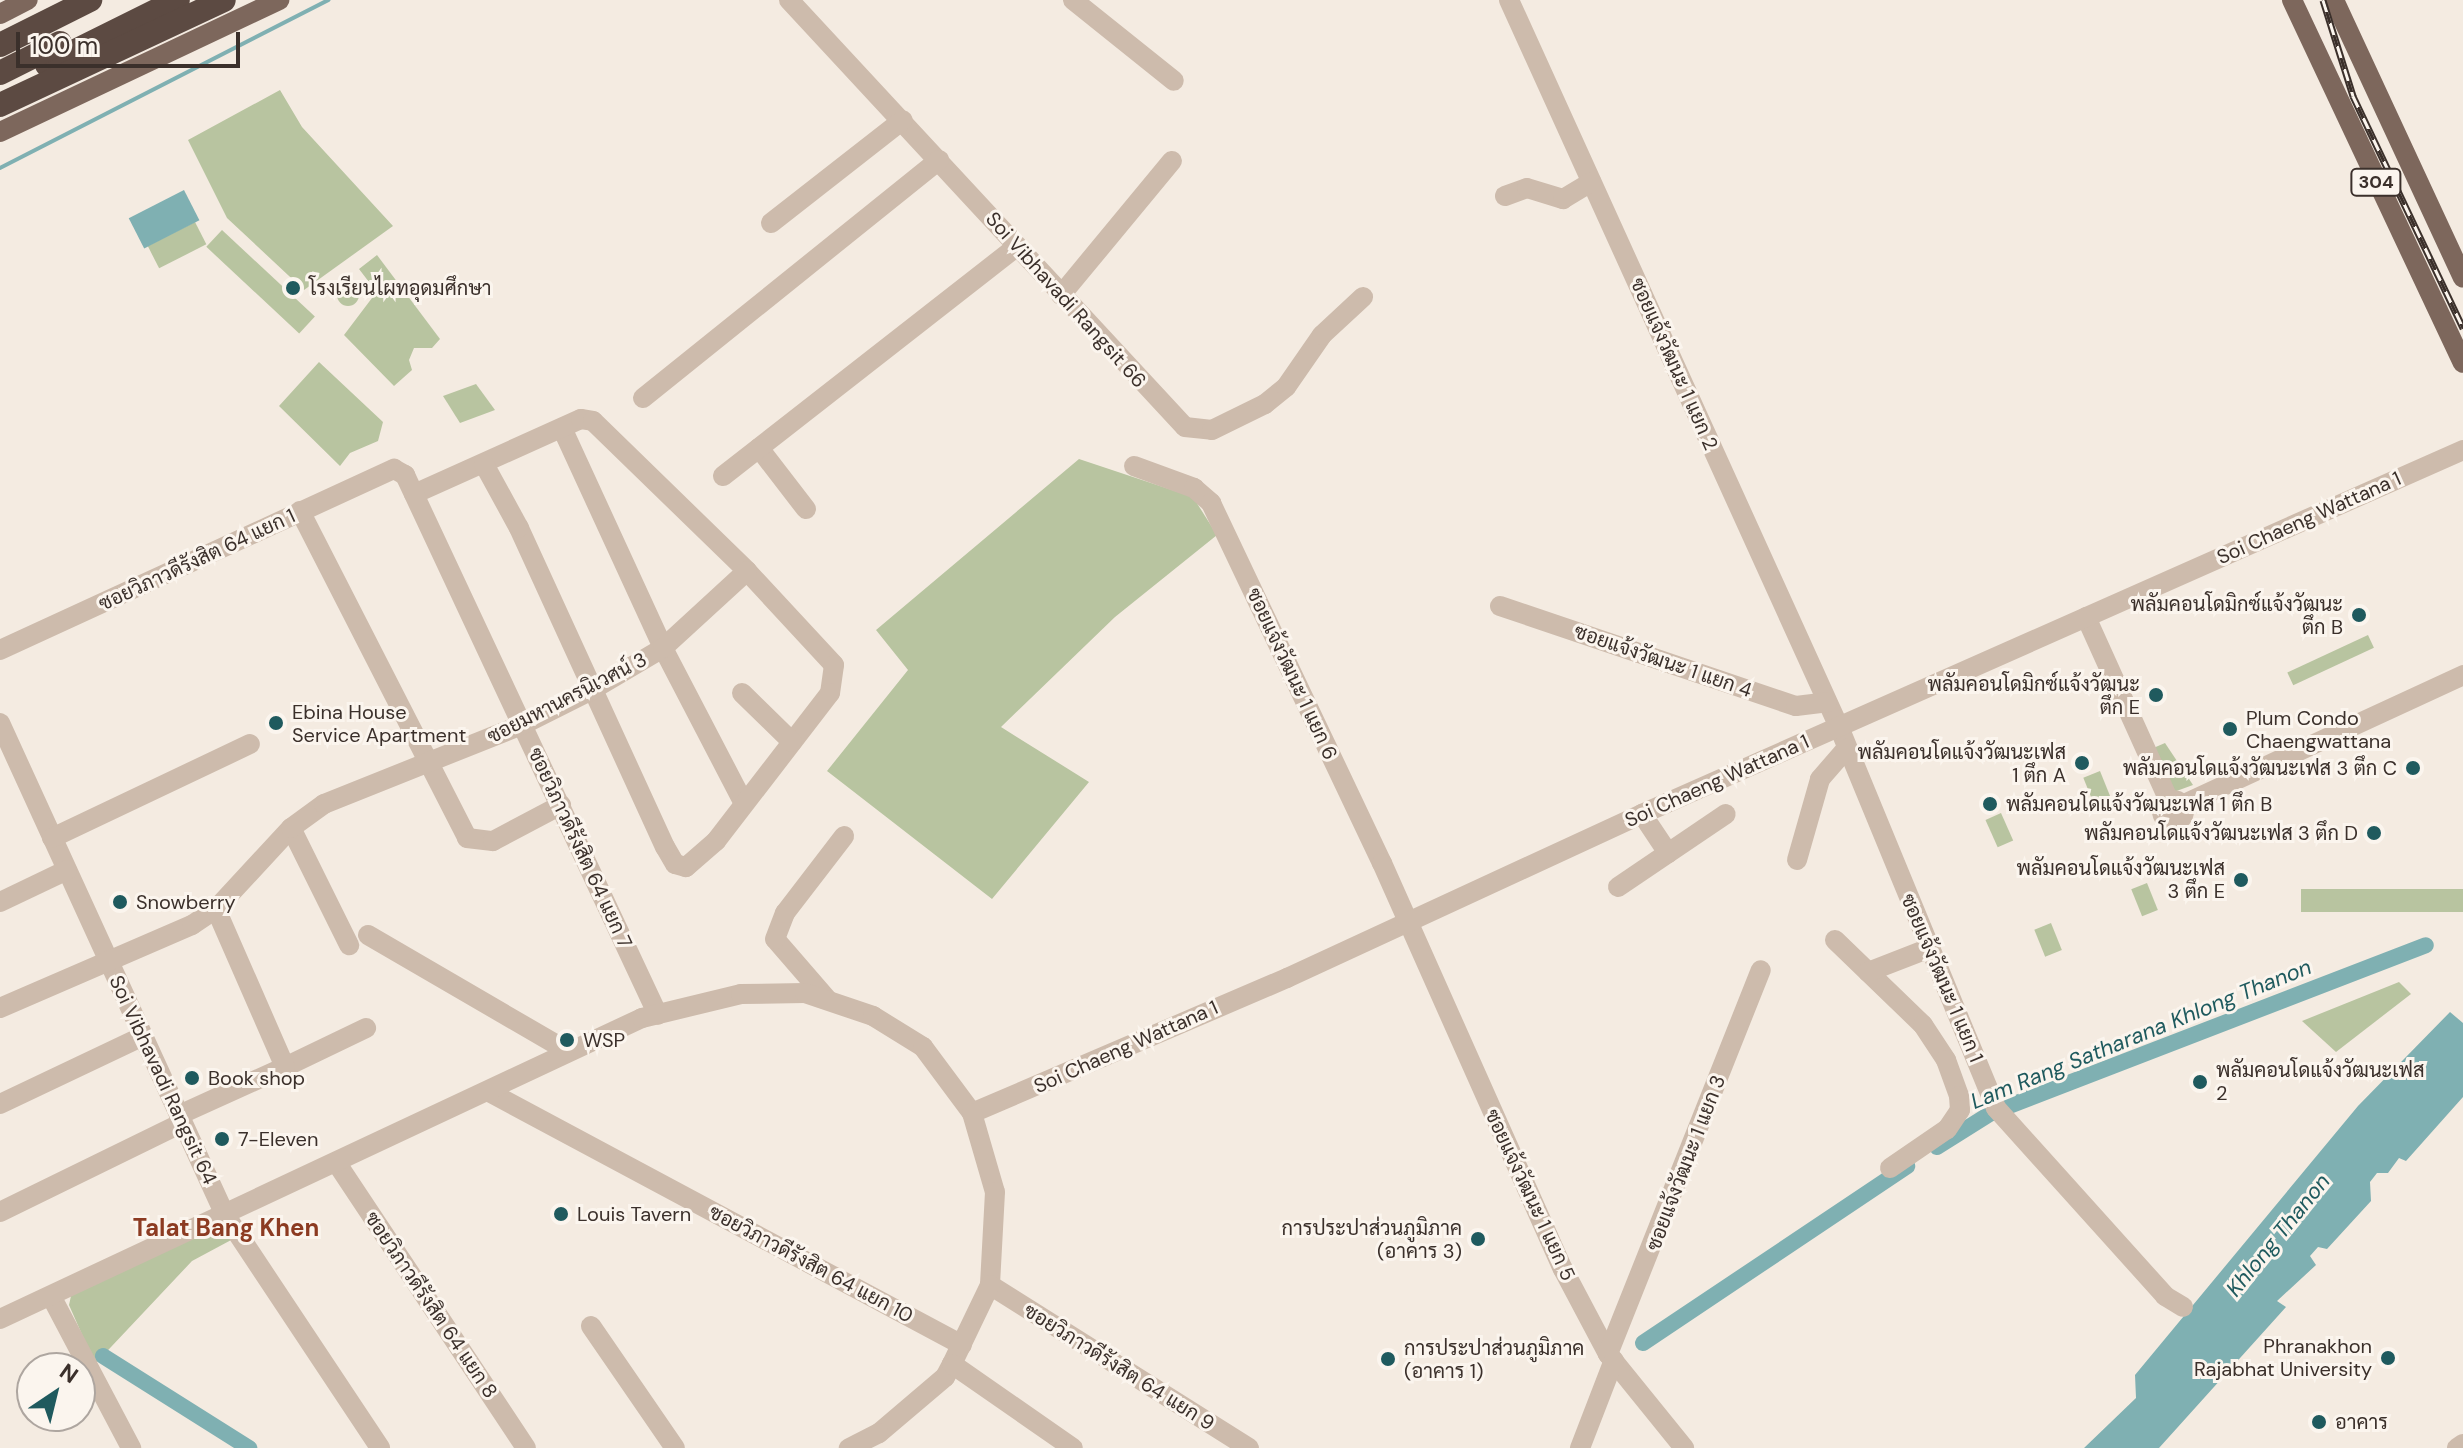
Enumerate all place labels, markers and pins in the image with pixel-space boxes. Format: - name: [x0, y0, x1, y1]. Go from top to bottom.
- place label: โรงเรียนไผทอุดมศึกษา: [309, 276, 491, 300]
- marker: โรงเรียนไผทอุดมศึกษา: [284, 279, 302, 297]
- place label: พลัมคอนโดมิกซ์แจ้งวัฒนะ ตึก B: [2131, 592, 2343, 639]
- marker: พลัมคอนโดมิกซ์แจ้งวัฒนะ ตึก B: [2350, 606, 2368, 624]
- place label: พลัมคอนโดมิกซ์แจ้งวัฒนะ ตึก E: [1928, 672, 2140, 719]
- marker: พลัมคอนโดมิกซ์แจ้งวัฒนะ ตึก E: [2147, 686, 2165, 704]
- place label: Ebina House Service Apartment: [292, 700, 466, 747]
- place label: Plum Condo Chaengwattana: [2246, 706, 2391, 753]
- marker: Ebina House Service Apartment: [267, 714, 285, 732]
- marker: Plum Condo Chaengwattana: [2221, 720, 2239, 738]
- place label: พลัมคอนโดแจ้งวัฒนะเฟส 1 ตึก A: [1858, 740, 2066, 787]
- marker: พลัมคอนโดแจ้งวัฒนะเฟส 1 ตึก A: [2073, 754, 2091, 772]
- place label: พลัมคอนโดแจ้งวัฒนะเฟส 3 ตึก C: [2123, 756, 2397, 780]
- marker: พลัมคอนโดแจ้งวัฒนะเฟส 3 ตึก C: [2404, 759, 2422, 777]
- place label: พลัมคอนโดแจ้งวัฒนะเฟส 1 ตึก B: [2006, 792, 2272, 816]
- marker: พลัมคอนโดแจ้งวัฒนะเฟส 1 ตึก B: [1981, 795, 1999, 813]
- place label: พลัมคอนโดแจ้งวัฒนะเฟส 3 ตึก D: [2084, 821, 2358, 845]
- marker: พลัมคอนโดแจ้งวัฒนะเฟส 3 ตึก D: [2365, 824, 2383, 842]
- place label: พลัมคอนโดแจ้งวัฒนะเฟส 3 ตึก E: [2017, 856, 2225, 903]
- marker: พลัมคอนโดแจ้งวัฒนะเฟส 3 ตึก E: [2232, 871, 2250, 889]
- place label: Snowberry: [136, 890, 236, 914]
- marker: Snowberry: [111, 893, 129, 911]
- place label: WSP: [583, 1028, 625, 1052]
- marker: WSP: [558, 1031, 576, 1049]
- place label: พลัมคอนโดแจ้งวัฒนะเฟส 2: [2216, 1058, 2424, 1105]
- place label: Book shop: [208, 1066, 305, 1090]
- marker: Book shop: [183, 1069, 201, 1087]
- marker: พลัมคอนโดแจ้งวัฒนะเฟส 2: [2191, 1073, 2209, 1091]
- place label: 7-Eleven: [238, 1127, 318, 1151]
- marker: 7-Eleven: [213, 1130, 231, 1148]
- place label: Louis Tavern: [577, 1202, 691, 1226]
- marker: Louis Tavern: [552, 1205, 570, 1223]
- place label: การประปาส่วนภูมิภาค (อาคาร 3): [1282, 1216, 1462, 1263]
- marker: การประปาส่วนภูมิภาค (อาคาร 3): [1469, 1230, 1487, 1248]
- place label: Phranakhon Rajabhat University: [2194, 1334, 2372, 1381]
- place label: การประปาส่วนภูมิภาค (อาคาร 1): [1404, 1336, 1584, 1383]
- marker: Phranakhon Rajabhat University: [2379, 1349, 2397, 1367]
- marker: การประปาส่วนภูมิภาค (อาคาร 1): [1379, 1350, 1397, 1368]
- place label: อาคาร: [2335, 1410, 2388, 1434]
- marker: อาคาร: [2310, 1413, 2328, 1431]

